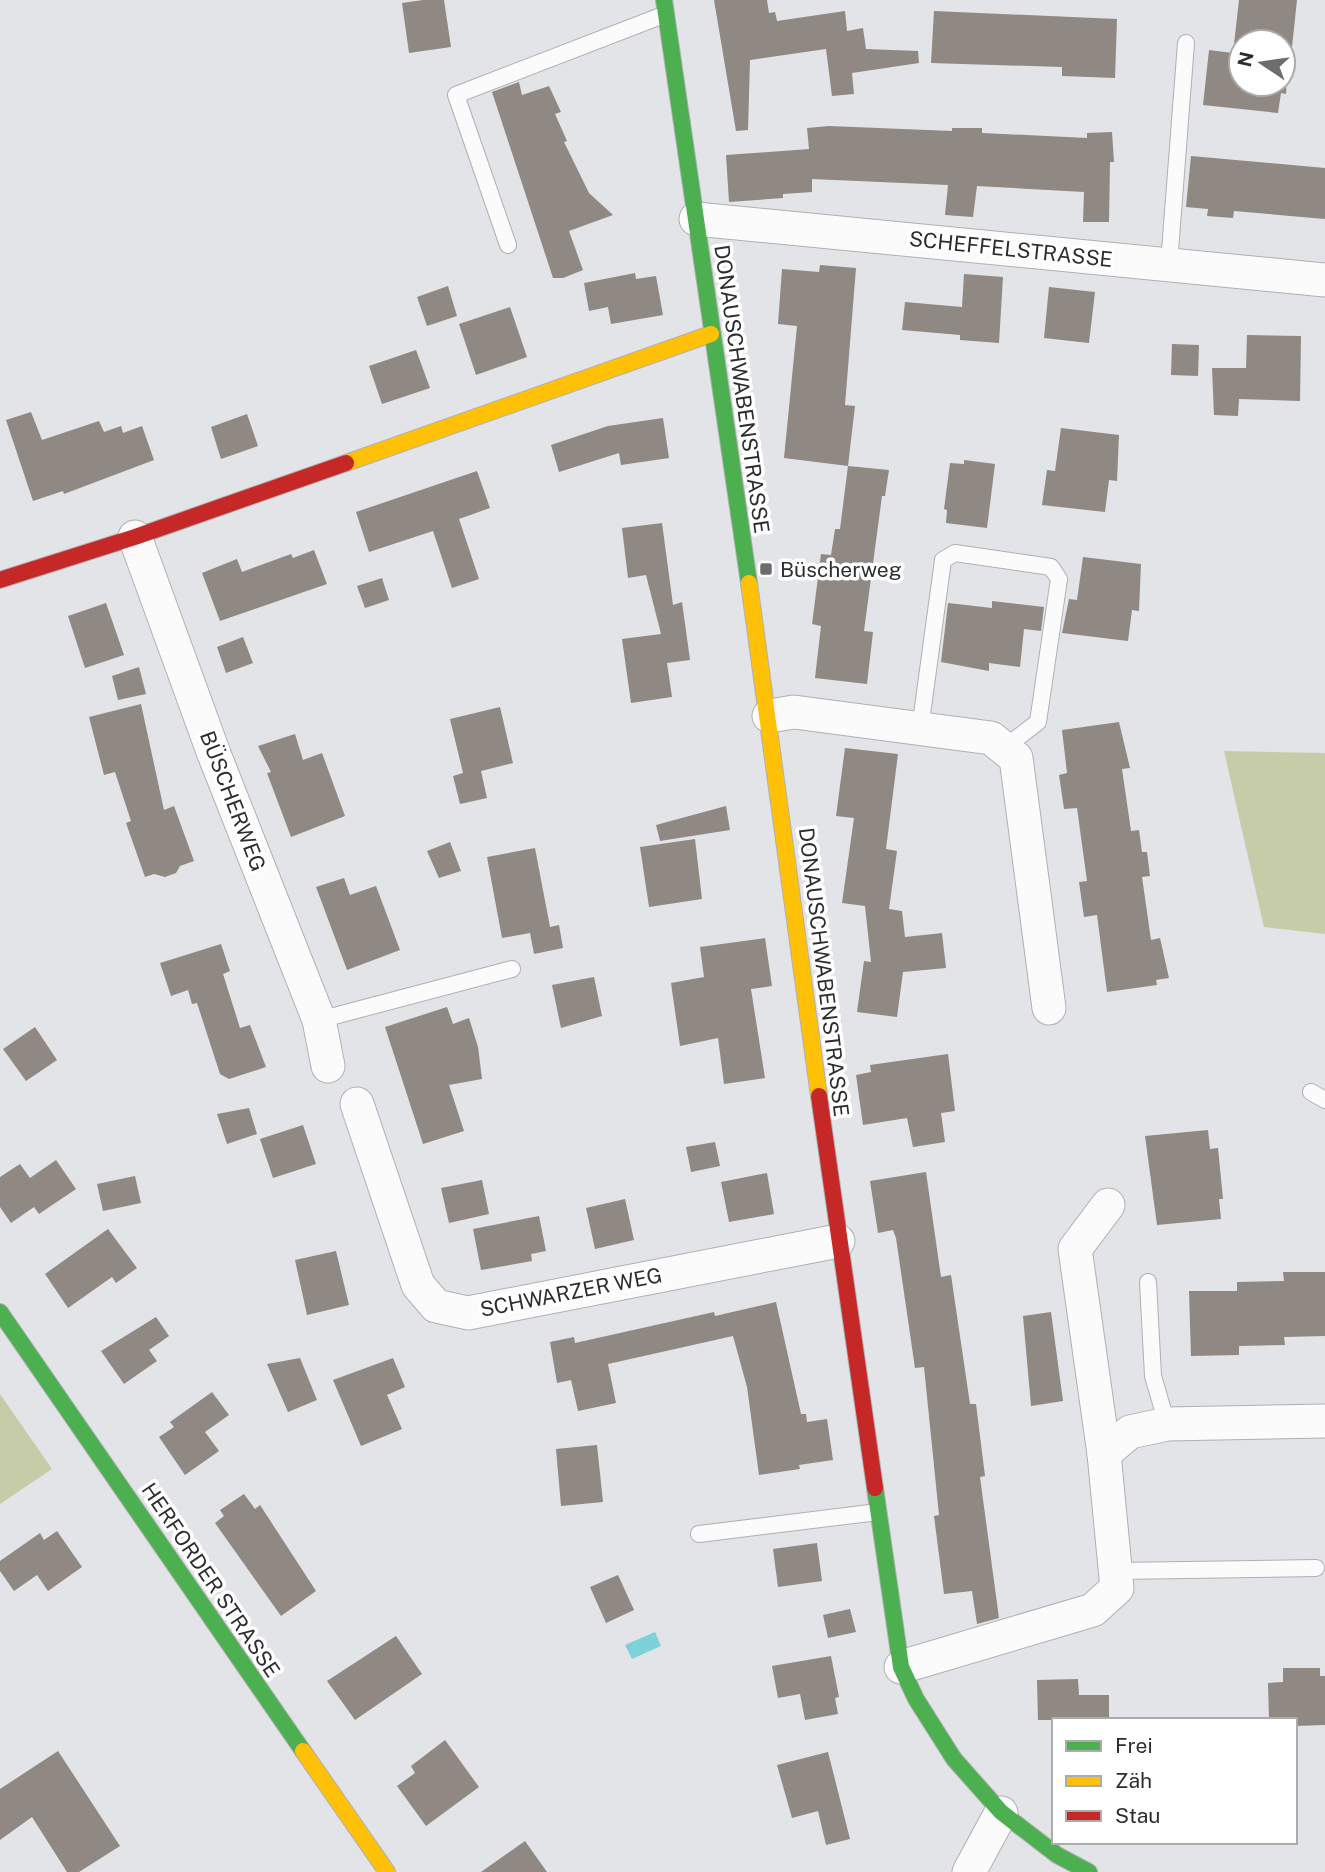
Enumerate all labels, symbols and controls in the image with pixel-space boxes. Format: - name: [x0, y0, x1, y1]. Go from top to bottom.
- north arrow: [1227, 28, 1297, 98]
- text: N: [1233, 49, 1258, 69]
- street label: SCHEFFELSTRASSE: [908, 226, 1114, 272]
- street label: DONAUSCHWABENSTRASSE: [709, 243, 775, 535]
- place label: Büscherweg: [780, 557, 902, 582]
- marker: Büscherweg: [758, 561, 774, 577]
- street label: BÜSCHERWEG: [195, 727, 271, 875]
- street label: DONAUSCHWABENSTRASSE: [794, 826, 854, 1118]
- street label: SCHWARZER WEG: [478, 1262, 664, 1322]
- street label: HERFORDER STRASSE: [137, 1478, 285, 1682]
- legend: [1052, 1718, 1297, 1844]
- text: Frei: [1115, 1733, 1153, 1758]
- text: Zäh: [1115, 1768, 1152, 1793]
- text: Stau: [1115, 1803, 1161, 1828]

